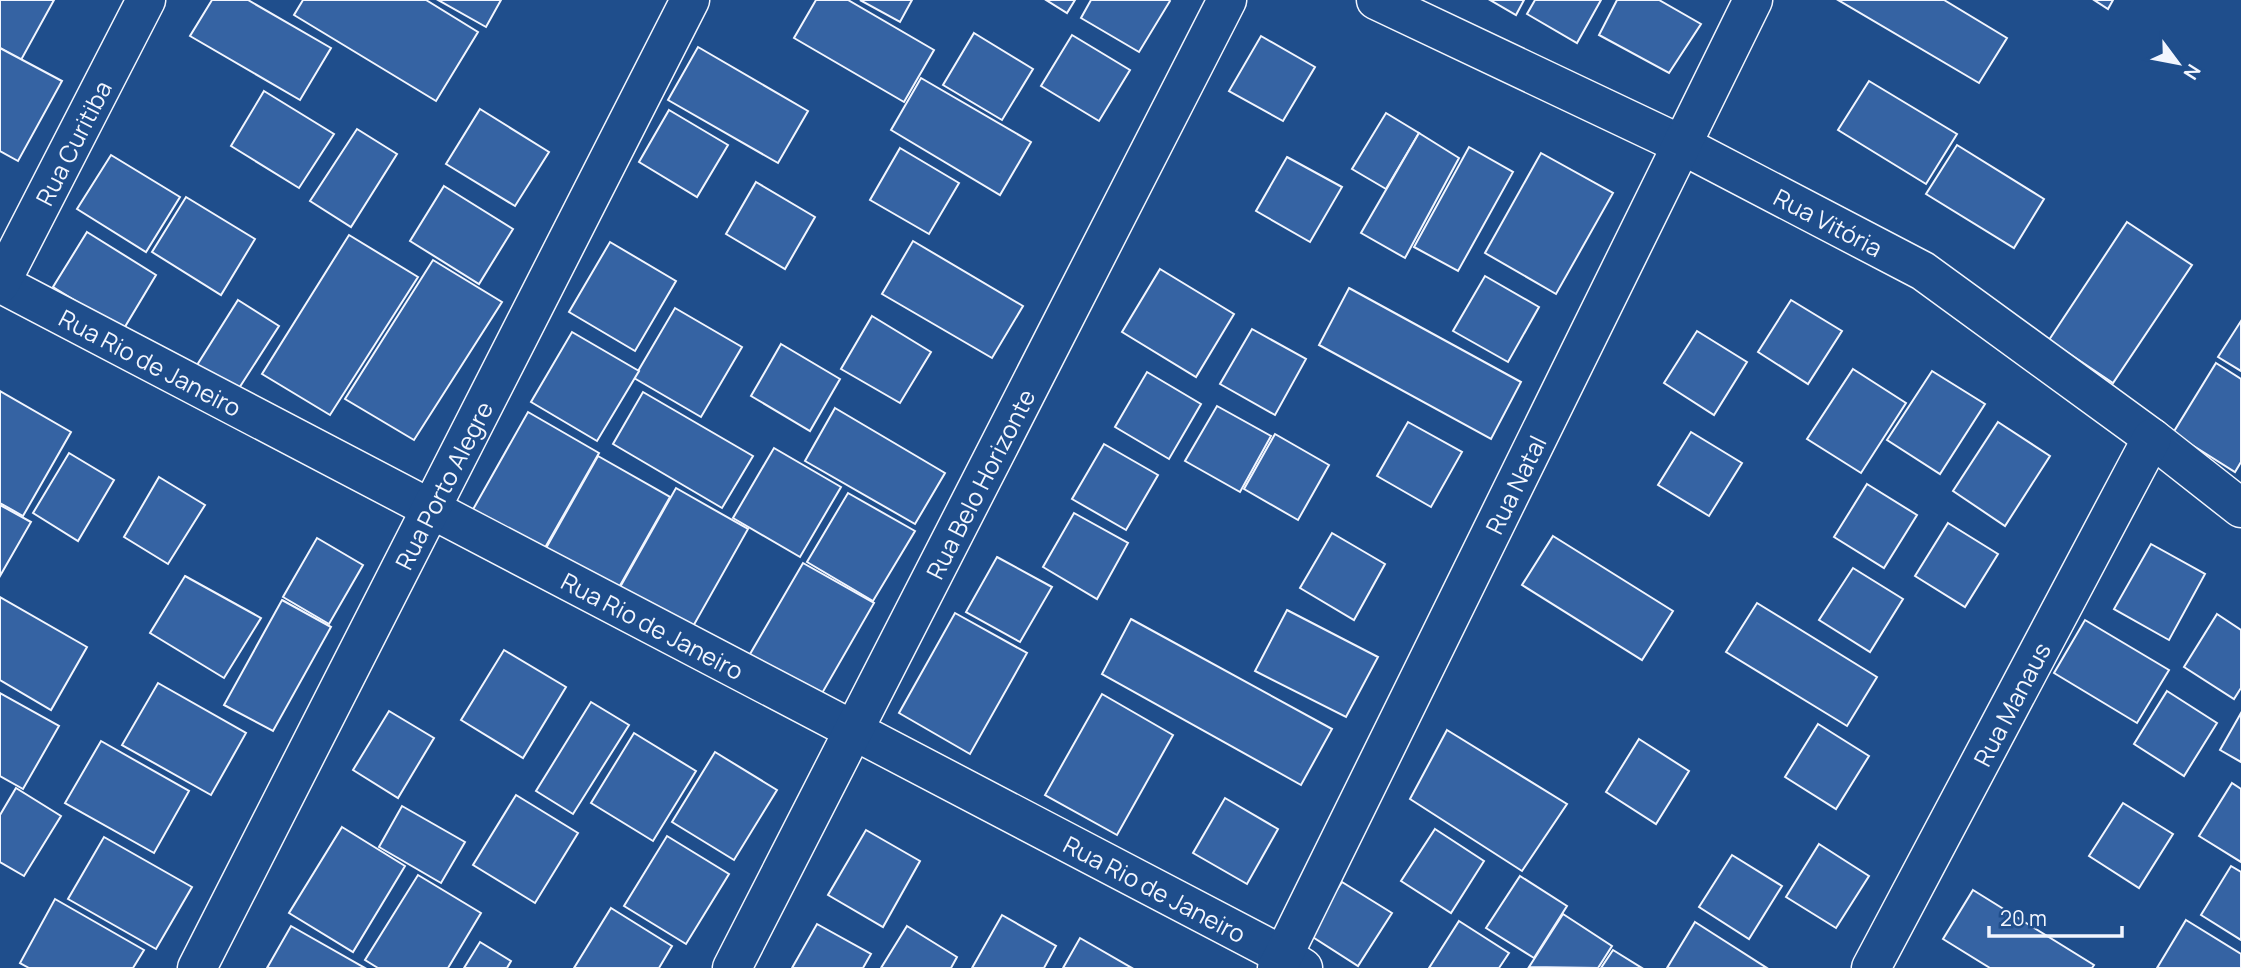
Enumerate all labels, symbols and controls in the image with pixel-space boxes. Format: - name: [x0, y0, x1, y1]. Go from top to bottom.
- north arrow: [2143, 28, 2213, 98]
- text: N: [2178, 59, 2207, 85]
- street label: Rua Curitiba: [27, 75, 118, 211]
- street label: Rua Vitória: [1769, 180, 1889, 264]
- street label: Rua Rio de Janeiro: [54, 301, 247, 423]
- street label: Rua Belo Horizonte: [917, 383, 1042, 584]
- street label: Rua Porto Alegre: [386, 395, 500, 575]
- street label: Rua Natal: [1477, 430, 1553, 539]
- street label: Rua Rio de Janeiro: [556, 564, 750, 686]
- street label: Rua Manaus: [1965, 636, 2057, 771]
- street label: Rua Rio de Janeiro: [1058, 827, 1252, 950]
- scale bar: [1989, 894, 2122, 938]
- text: 20 m: [2000, 904, 2047, 932]

